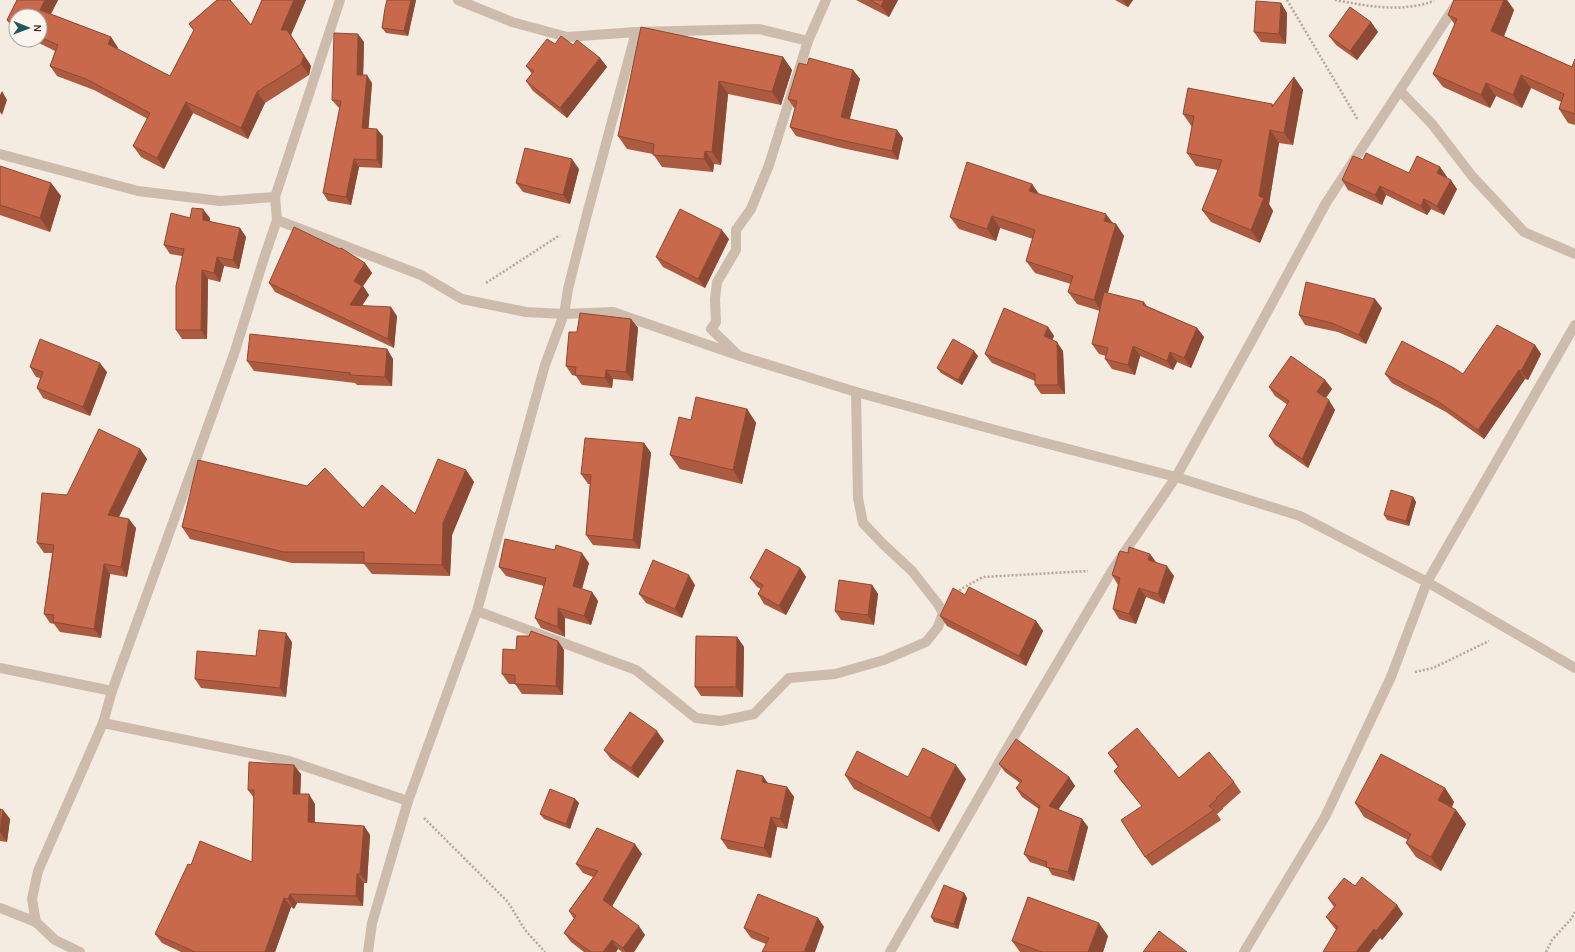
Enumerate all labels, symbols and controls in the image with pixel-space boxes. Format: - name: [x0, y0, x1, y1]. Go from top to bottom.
- north arrow: [8, 8, 48, 48]
- text: N: [31, 24, 44, 32]

